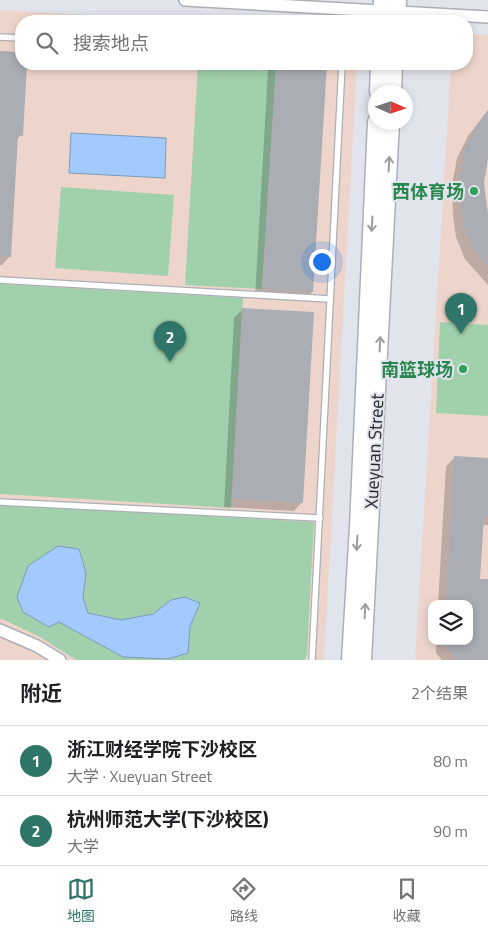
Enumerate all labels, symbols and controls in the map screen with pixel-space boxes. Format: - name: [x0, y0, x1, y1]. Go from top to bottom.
- search box: [15, 15, 473, 70]
- text: 搜索地点: [73, 28, 149, 57]
- icon: search: [33, 29, 61, 57]
- north arrow: [368, 85, 413, 130]
- one-way arrow: [385, 157, 394, 173]
- place label: 西体育场: [392, 178, 464, 205]
- marker: 西体育场: [468, 185, 480, 197]
- one-way arrow: [367, 215, 376, 231]
- your location: [309, 249, 335, 275]
- pin: 1: [445, 293, 477, 334]
- pin: 2: [154, 321, 186, 362]
- one-way arrow: [375, 336, 384, 352]
- place label: 南篮球场: [381, 356, 453, 383]
- marker: 南篮球场: [457, 363, 469, 375]
- street label: Xueyuan Street: [357, 392, 391, 509]
- one-way arrow: [352, 535, 361, 551]
- map controls: [428, 600, 473, 645]
- button: layers: [428, 600, 473, 645]
- one-way arrow: [361, 604, 370, 620]
- text: 附近: [20, 677, 62, 709]
- text: 2个结果: [411, 681, 468, 705]
- text: 浙江财经学院下沙校区: [67, 734, 257, 763]
- text: 1: [32, 749, 40, 773]
- text: 80 m: [433, 749, 468, 773]
- text: 大学 · Xueyuan Street: [67, 764, 212, 788]
- text: 杭州师范大学(下沙校区): [67, 804, 269, 833]
- text: 2: [32, 819, 40, 843]
- text: 90 m: [433, 819, 468, 843]
- text: 大学: [67, 834, 99, 858]
- tab: 地图: [67, 875, 95, 926]
- tab: 路线: [230, 875, 258, 926]
- tab: 收藏: [393, 875, 421, 926]

